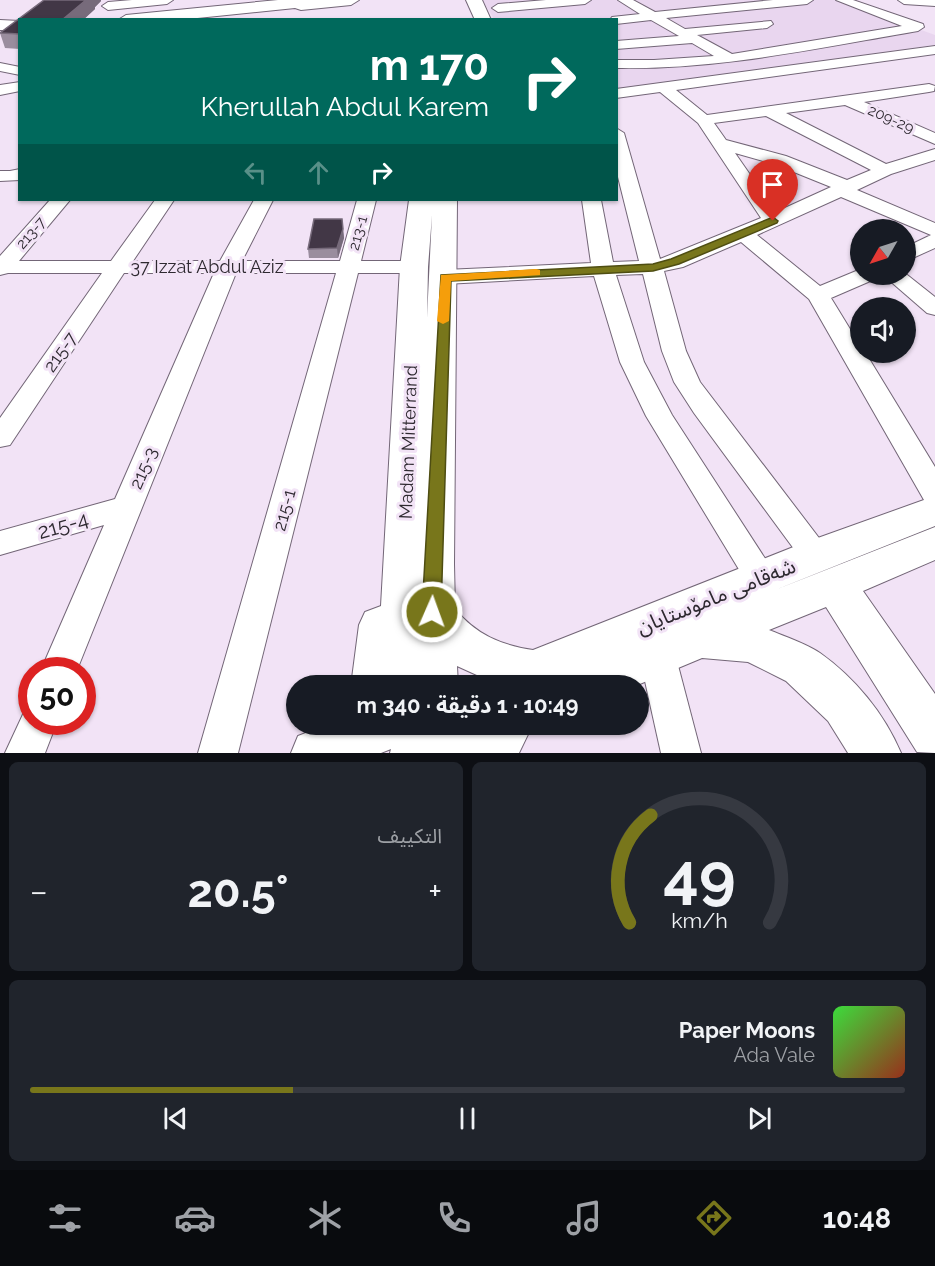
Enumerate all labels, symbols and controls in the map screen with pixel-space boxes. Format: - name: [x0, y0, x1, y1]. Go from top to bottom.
- text: 170 m: [370, 41, 489, 90]
- icon: right: [510, 42, 588, 120]
- text: Kherullah Abdul Karem: [200, 91, 489, 122]
- street label: 209-29: [865, 101, 917, 137]
- icon: left: [239, 156, 272, 189]
- icon: ahead: [302, 156, 335, 189]
- icon: right: [365, 156, 398, 189]
- pin: [747, 159, 798, 221]
- icon: arrive: [756, 168, 789, 201]
- street label: 213-7: [12, 213, 50, 253]
- street label: 213-1: [345, 213, 371, 252]
- north arrow: [850, 219, 916, 285]
- map controls: [850, 219, 916, 363]
- street label: 37 Izzat Abdul Aziz: [130, 256, 284, 277]
- button: sound: [850, 297, 916, 363]
- street label: 215-7: [39, 328, 81, 376]
- street label: Madam Mitterrand: [395, 365, 421, 519]
- street label: 215-3: [125, 444, 161, 492]
- street label: 215-1: [268, 487, 300, 533]
- street label: 215-4: [35, 506, 91, 544]
- street label: شەقامی مامۆستایان: [633, 553, 799, 639]
- position arrow: [400, 580, 464, 644]
- speed limit sign: 50: [18, 657, 96, 735]
- text: 10:49 · 1 دقيقة · 340 m: [356, 692, 579, 718]
- text: التكييف: [378, 824, 442, 848]
- text: 49: [663, 838, 735, 912]
- text: 20.5°: [188, 865, 288, 918]
- text: −: [30, 872, 48, 911]
- text: +: [428, 872, 442, 911]
- text: km/h: [671, 909, 727, 934]
- text: Paper Moons: [679, 1017, 815, 1043]
- text: Ada Vale: [733, 1043, 815, 1067]
- icon: previous: [159, 1102, 192, 1135]
- icon: pause: [451, 1102, 484, 1135]
- icon: next: [743, 1102, 776, 1135]
- icon: filters: [44, 1197, 86, 1239]
- icon: car: [174, 1197, 216, 1239]
- icon: climate: [304, 1197, 346, 1239]
- icon: phone: [433, 1197, 475, 1239]
- icon: music: [563, 1197, 605, 1239]
- icon: directions: [693, 1197, 735, 1239]
- text: 10:48: [823, 1203, 891, 1234]

